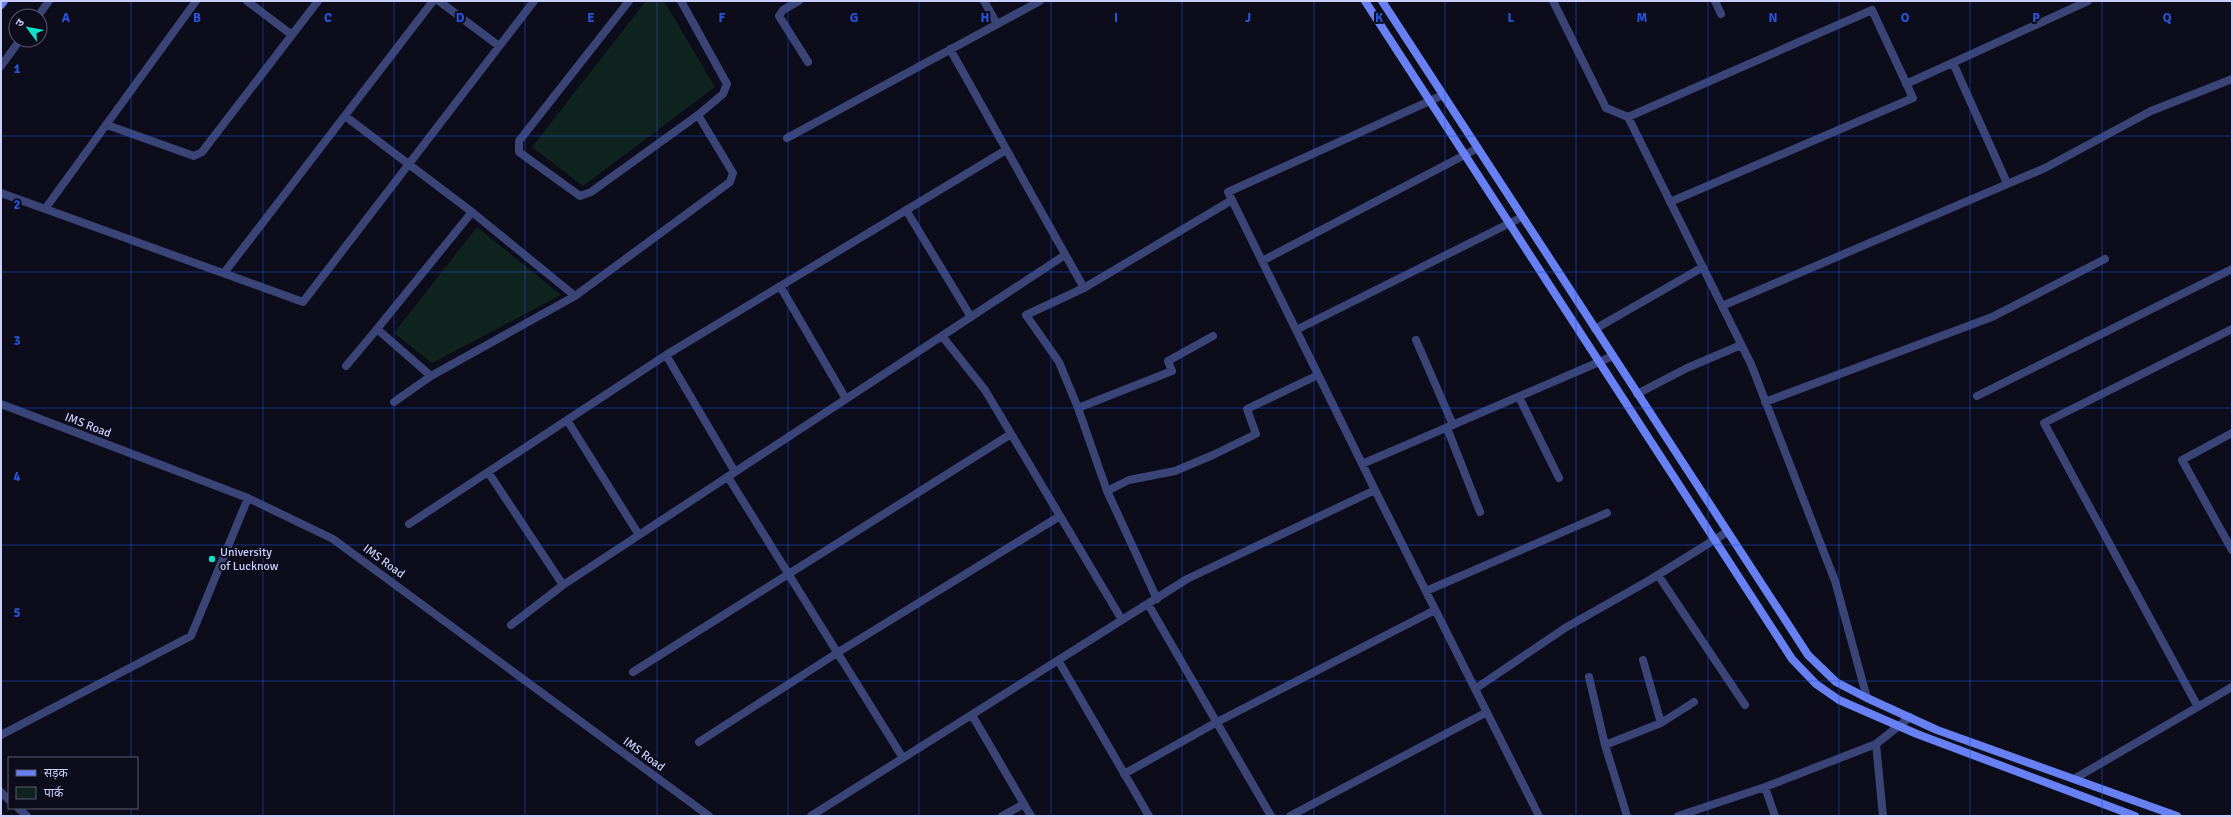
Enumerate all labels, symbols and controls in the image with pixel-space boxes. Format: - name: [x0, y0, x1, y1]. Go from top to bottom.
- north arrow: [8, 8, 48, 48]
- text: A: [62, 10, 71, 26]
- text: B: [193, 10, 201, 26]
- text: C: [324, 10, 332, 26]
- text: D: [456, 10, 465, 26]
- text: E: [587, 10, 595, 26]
- text: F: [719, 10, 726, 26]
- text: G: [850, 10, 858, 26]
- text: H: [981, 10, 989, 26]
- text: I: [1114, 10, 1118, 26]
- text: J: [1245, 10, 1251, 26]
- text: K: [1375, 10, 1383, 26]
- text: L: [1508, 10, 1515, 26]
- text: M: [1637, 10, 1648, 26]
- text: N: [1768, 10, 1778, 26]
- text: O: [1901, 10, 1910, 26]
- text: P: [2032, 10, 2040, 26]
- text: Q: [2163, 10, 2172, 26]
- text: उ: [13, 16, 27, 29]
- text: 1: [13, 61, 21, 77]
- text: 2: [13, 197, 21, 213]
- text: 3: [13, 333, 21, 349]
- street label: IMS Road: [63, 410, 113, 441]
- text: 4: [13, 469, 21, 485]
- street label: IMS Road: [360, 541, 408, 582]
- place label: University of Lucknow: [220, 545, 279, 574]
- marker: University of Lucknow: [207, 554, 217, 564]
- text: 5: [13, 605, 21, 621]
- street label: IMS Road: [620, 734, 668, 775]
- legend: [8, 757, 138, 809]
- text: सड़क: [44, 766, 69, 781]
- text: पार्क: [44, 786, 64, 801]

